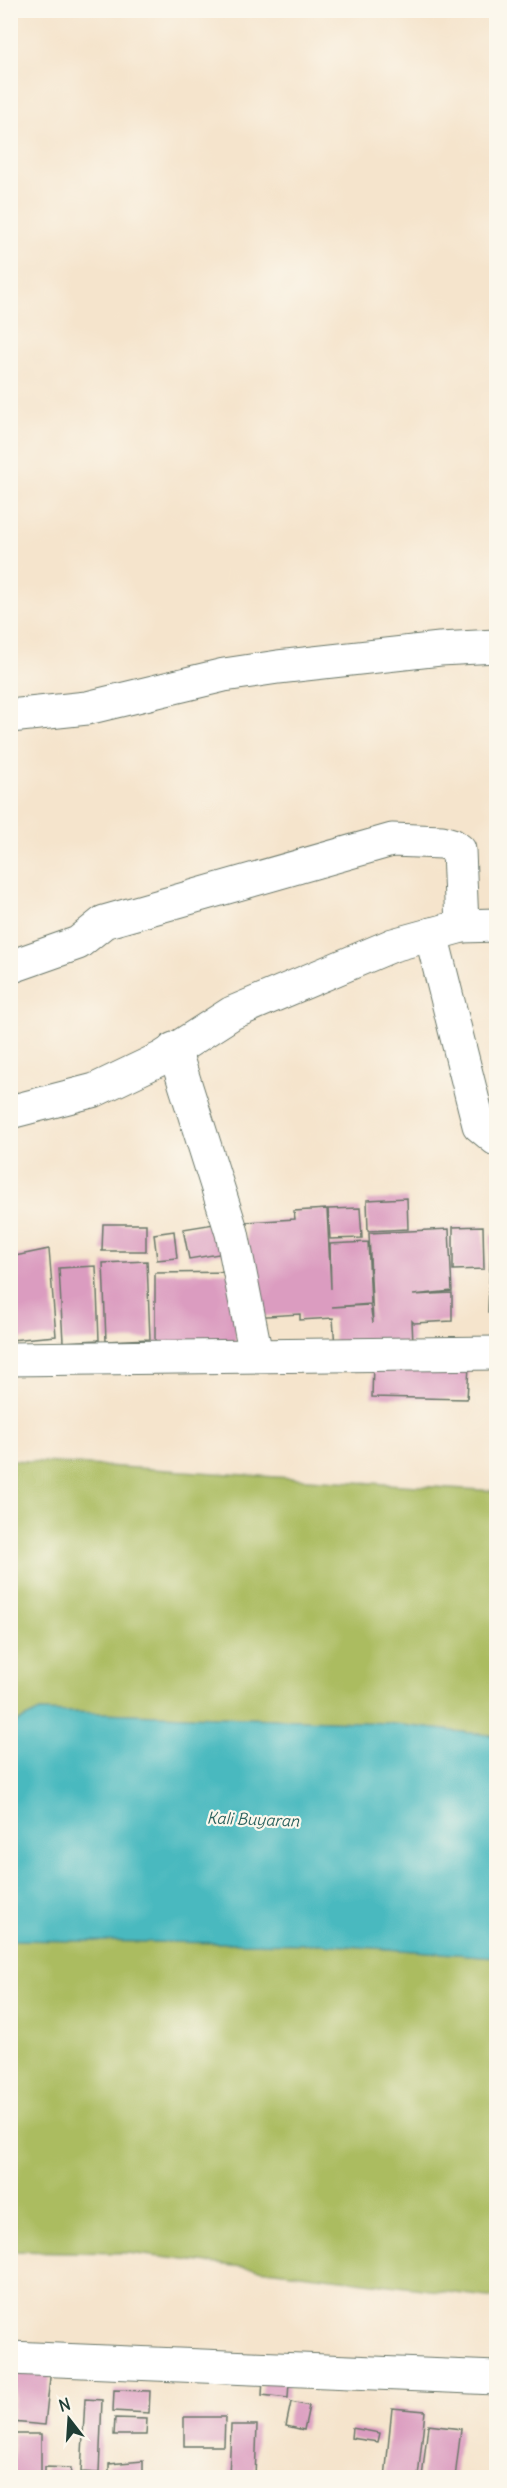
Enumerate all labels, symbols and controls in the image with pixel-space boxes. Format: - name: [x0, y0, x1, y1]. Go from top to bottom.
- water label: Kali Buyaran: [206, 1807, 300, 1831]
- north arrow: [39, 2389, 99, 2449]
- text: N: [56, 2393, 73, 2416]

